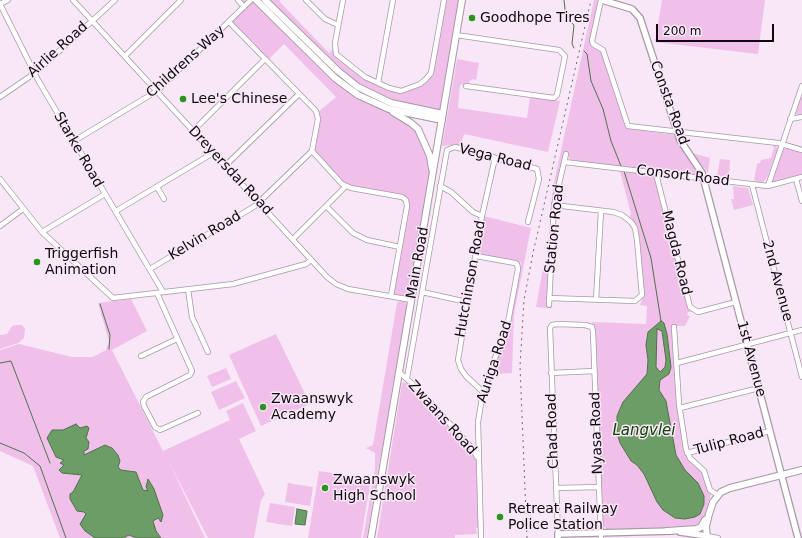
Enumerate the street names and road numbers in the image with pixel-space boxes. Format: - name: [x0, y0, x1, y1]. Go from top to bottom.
- street label: Airlie Road: [24, 19, 92, 81]
- street label: Childrens Way: [143, 22, 229, 102]
- street label: Consta Road: [646, 59, 692, 147]
- street label: Starke Road: [50, 109, 106, 191]
- street label: Dreyersdal Road: [184, 123, 276, 219]
- street label: Vega Road: [457, 141, 533, 175]
- street label: Consort Road: [635, 162, 731, 190]
- street label: Station Road: [542, 184, 568, 274]
- street label: Kelvin Road: [166, 208, 244, 264]
- street label: Magda Road: [657, 209, 695, 297]
- street label: Hutchinson Road: [452, 219, 490, 339]
- street label: Main Road: [403, 226, 433, 300]
- street label: 2nd Avenue: [758, 239, 796, 323]
- street label: Auriga Road: [474, 319, 516, 405]
- street label: 1st Avenue: [733, 319, 769, 399]
- street label: Zwaans Road: [404, 377, 480, 459]
- street label: Nyasa Road: [587, 391, 607, 475]
- street label: Chad Road: [543, 393, 563, 469]
- street label: Tulip Road: [692, 425, 766, 459]

